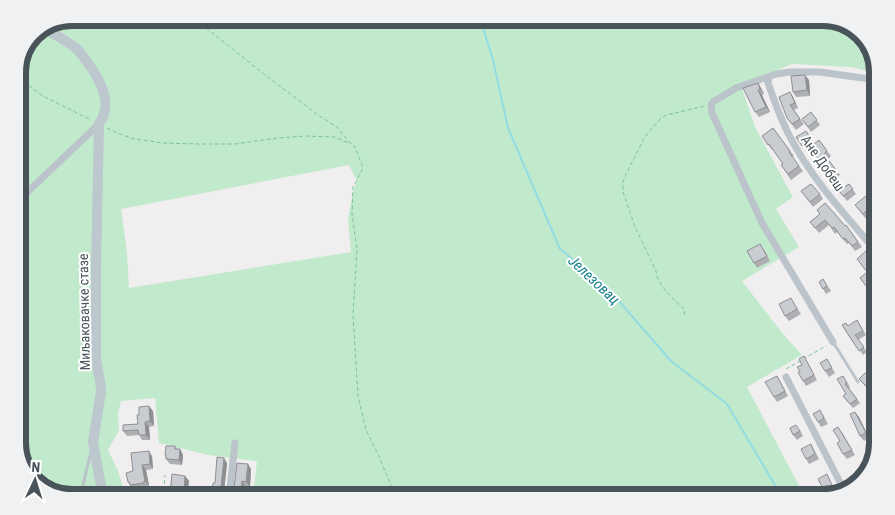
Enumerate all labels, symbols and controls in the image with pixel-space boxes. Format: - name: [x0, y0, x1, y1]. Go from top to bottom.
- street label: Ане Добеш: [798, 132, 848, 194]
- water label: Јелезовац: [565, 252, 623, 308]
- street label: Миљаковачке стазе: [75, 253, 93, 371]
- north arrow: [10, 455, 60, 505]
- text: N: [31, 459, 41, 475]

